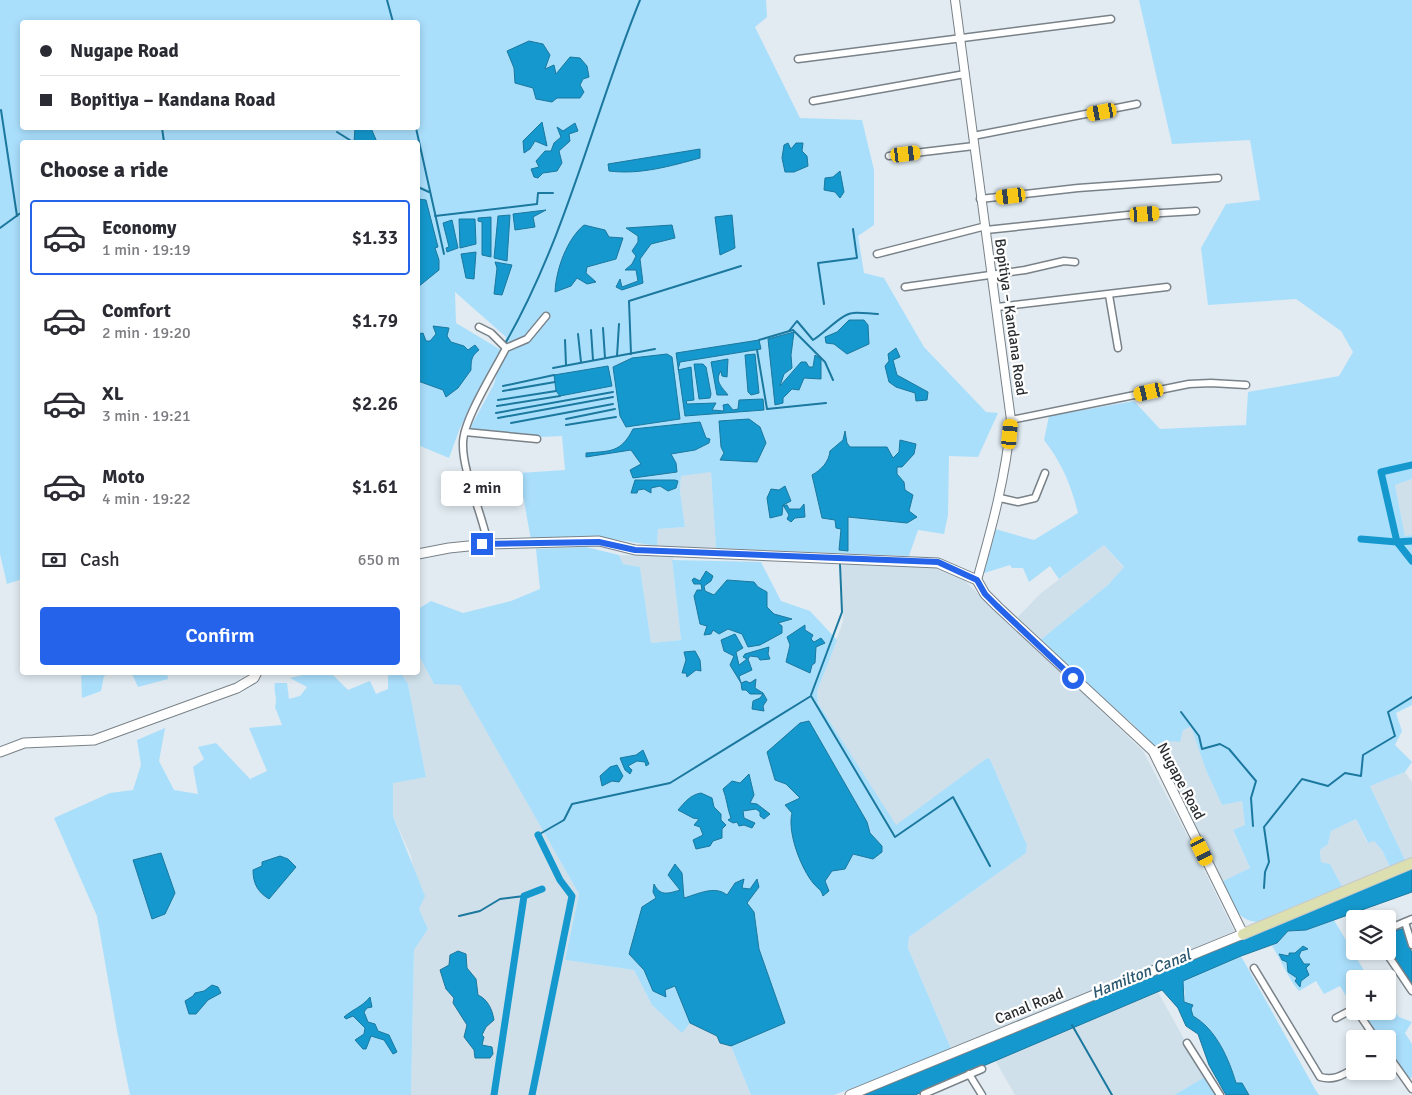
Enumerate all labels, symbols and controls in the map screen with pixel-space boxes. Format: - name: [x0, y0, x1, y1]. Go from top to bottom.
- text: Nugape Road: [70, 39, 179, 63]
- text: Bopitiya – Kandana Road: [70, 88, 275, 112]
- car: [1085, 102, 1118, 122]
- car: [890, 145, 921, 163]
- text: Choose a ride: [40, 156, 168, 183]
- car: [995, 187, 1026, 205]
- car: [1129, 206, 1160, 222]
- icon: car: [42, 215, 87, 260]
- text: Economy: [102, 216, 176, 240]
- text: $1.33: [352, 226, 398, 250]
- street label: Bopitiya – Kandana Road: [991, 237, 1031, 397]
- text: 1 min · 19:19: [102, 240, 191, 260]
- icon: car: [42, 298, 87, 343]
- text: Comfort: [102, 299, 171, 323]
- text: $1.79: [352, 309, 398, 333]
- text: 2 min · 19:20: [102, 323, 191, 343]
- icon: car: [42, 381, 87, 426]
- car: [1132, 381, 1165, 403]
- text: XL: [102, 382, 124, 406]
- text: $2.26: [352, 392, 398, 416]
- text: 3 min · 19:21: [102, 406, 191, 426]
- car: [1001, 418, 1018, 450]
- icon: car: [42, 464, 87, 509]
- text: Moto: [102, 465, 145, 489]
- callout: 2 min: [441, 472, 523, 506]
- text: $1.61: [352, 475, 398, 499]
- text: 2 min: [463, 478, 501, 498]
- text: 4 min · 19:22: [102, 489, 191, 509]
- route end: [471, 533, 493, 555]
- icon: cash: [40, 546, 68, 574]
- text: Cash: [80, 548, 120, 572]
- text: 650 m: [358, 550, 400, 570]
- button: Confirm: [40, 607, 400, 665]
- route start: [1062, 667, 1084, 689]
- street label: Nugape Road: [1153, 739, 1209, 823]
- car: [1188, 834, 1215, 868]
- map controls: [1346, 910, 1396, 1080]
- button: layers: [1346, 910, 1396, 960]
- water label: Hamilton Canal: [1088, 944, 1195, 1003]
- button: +: [1346, 970, 1396, 1020]
- street label: Canal Road: [992, 984, 1066, 1028]
- button: −: [1346, 1030, 1396, 1080]

